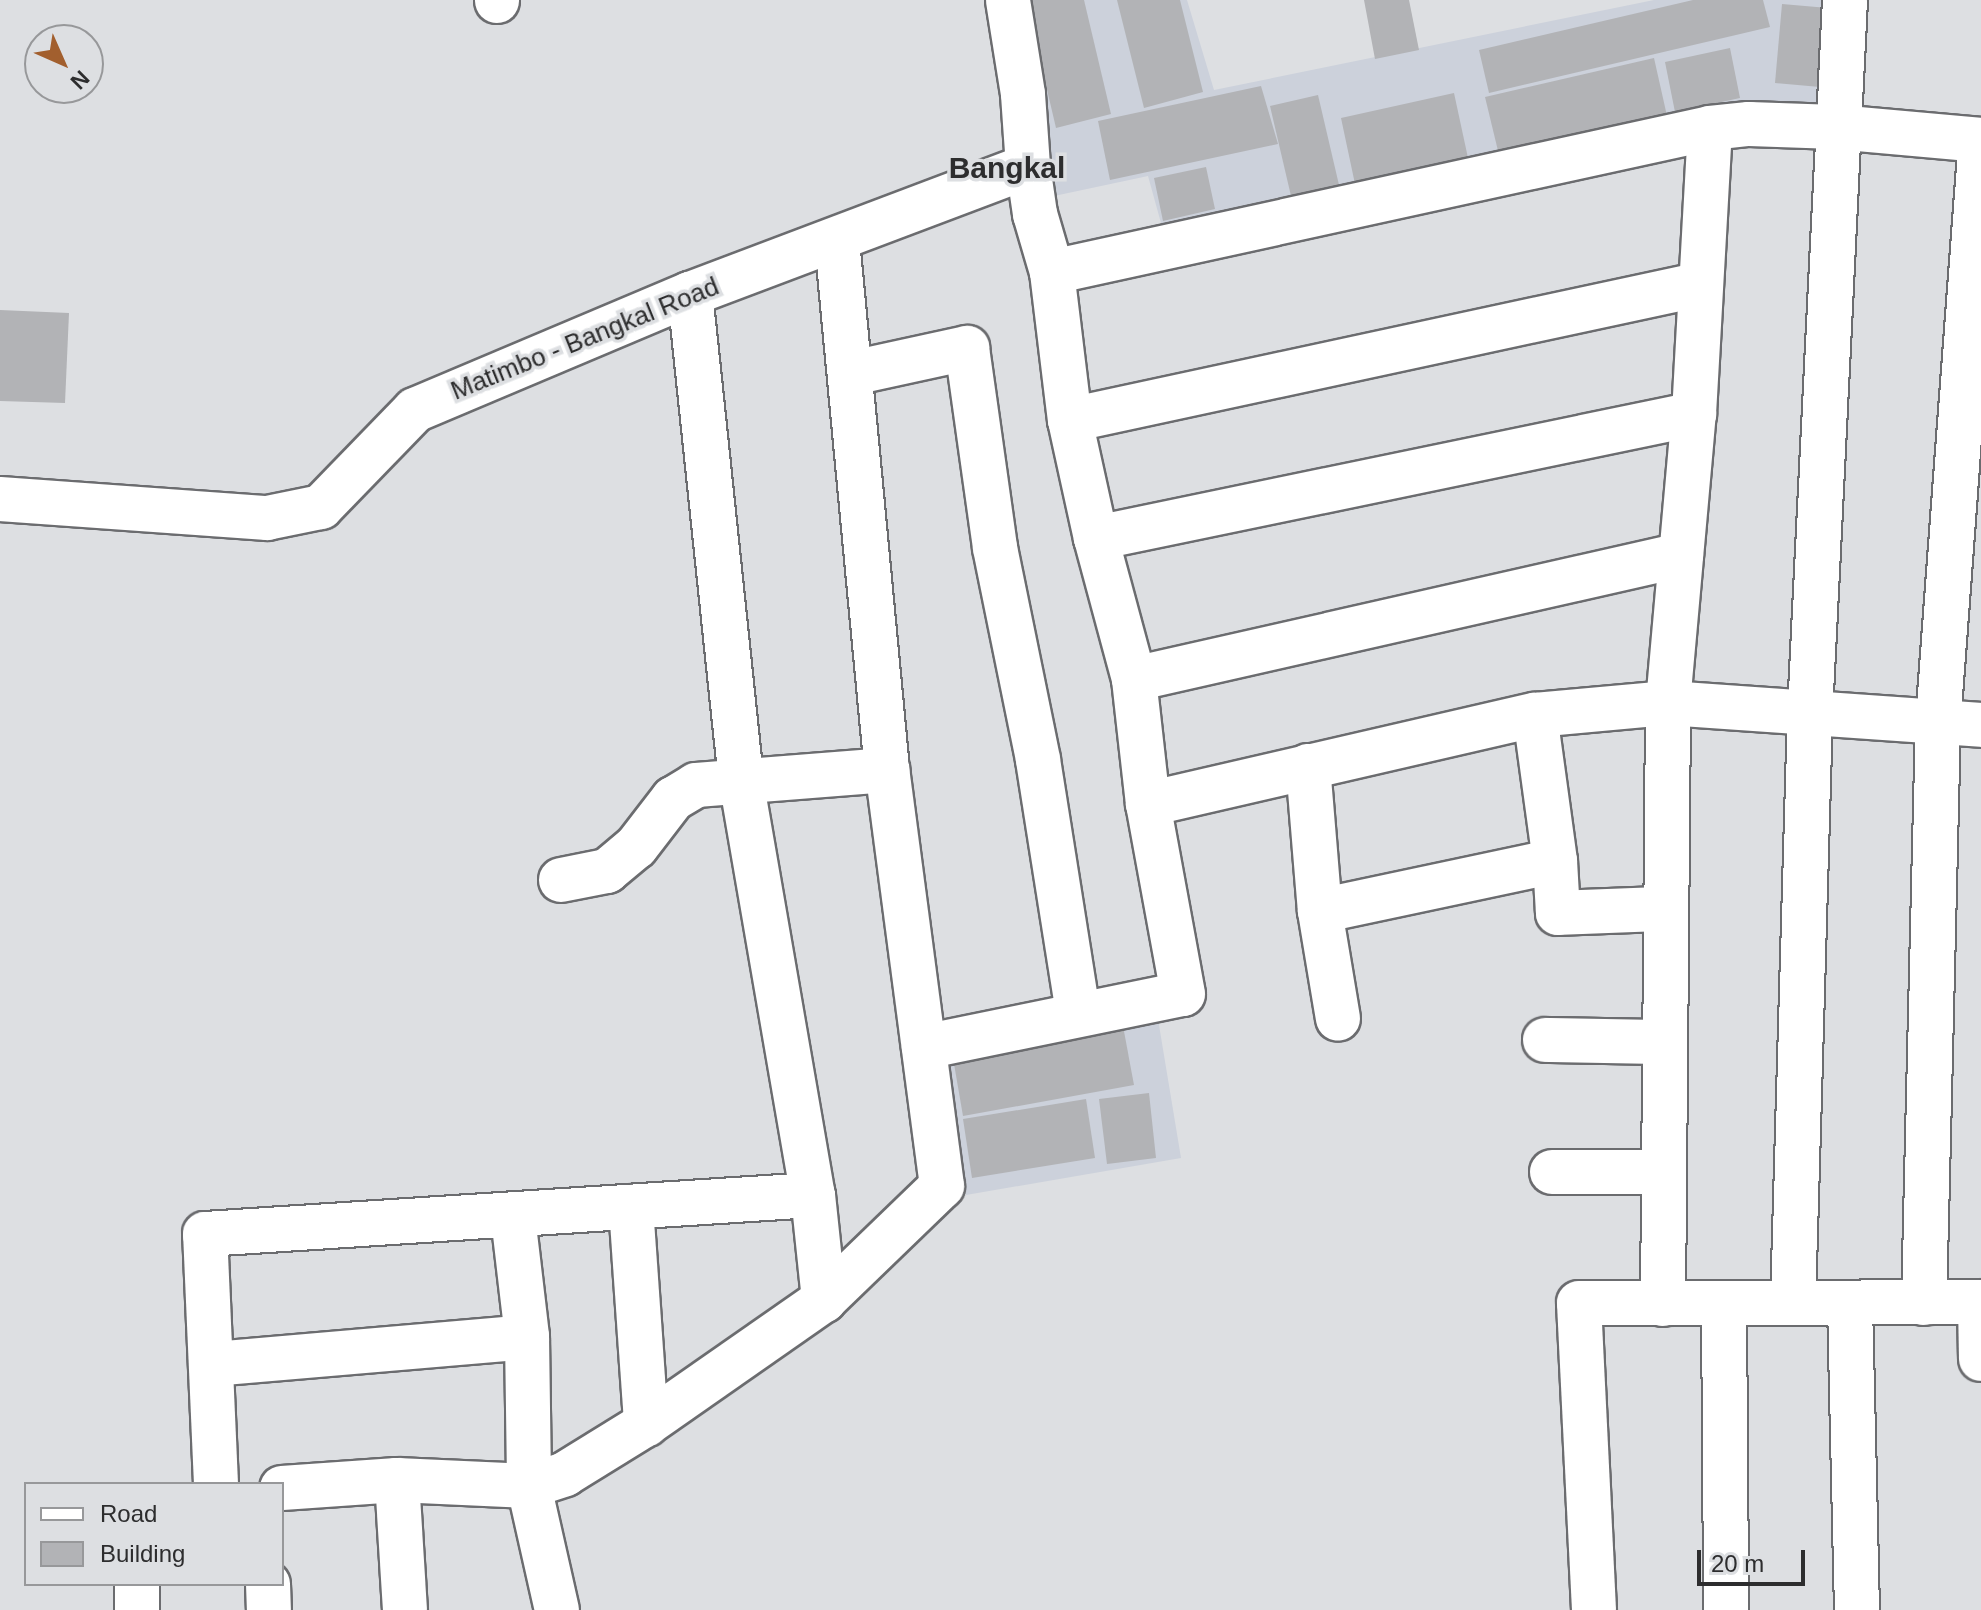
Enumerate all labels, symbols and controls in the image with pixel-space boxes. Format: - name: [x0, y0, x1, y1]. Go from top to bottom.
- north arrow: [24, 24, 104, 104]
- text: N: [65, 65, 94, 94]
- district label: Bangkal: [949, 150, 1065, 186]
- street label: Matimbo - Bangkal Road: [447, 271, 723, 407]
- legend: [24, 1482, 284, 1586]
- text: Road: [100, 1500, 157, 1527]
- scale bar: [1701, 1534, 1809, 1584]
- text: Building: [100, 1540, 185, 1567]
- text: 20 m: [1711, 1550, 1764, 1577]

